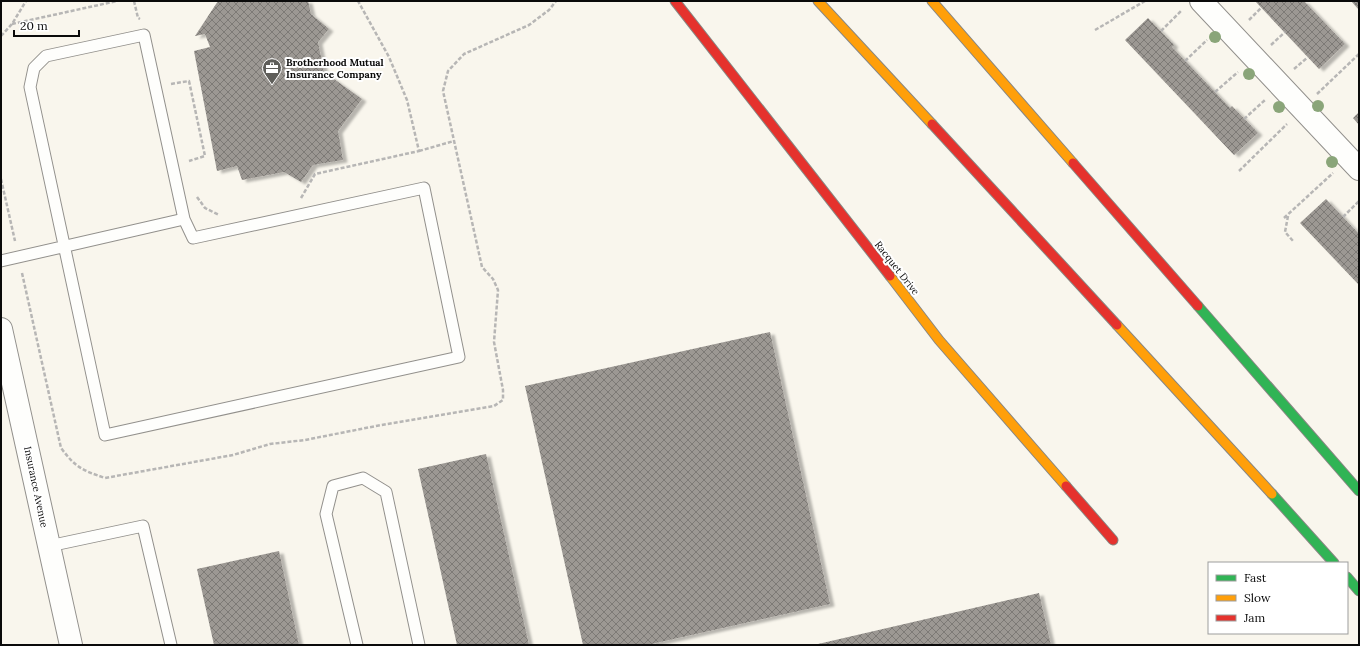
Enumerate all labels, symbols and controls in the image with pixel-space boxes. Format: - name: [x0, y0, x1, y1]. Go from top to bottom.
- scale bar: [14, 12, 79, 38]
- text: 20 m: [20, 18, 48, 33]
- place label: Brotherhood Mutual Insurance Company: [286, 56, 384, 81]
- office icon: Brotherhood Mutual Insurance Company: [261, 57, 283, 85]
- street label: Racquet Drive: [872, 238, 923, 298]
- street label: Insurance Avenue: [21, 445, 51, 529]
- legend: [1208, 562, 1348, 634]
- text: Fast: [1244, 570, 1267, 585]
- text: Slow: [1244, 590, 1271, 605]
- text: Jam: [1243, 610, 1265, 625]

